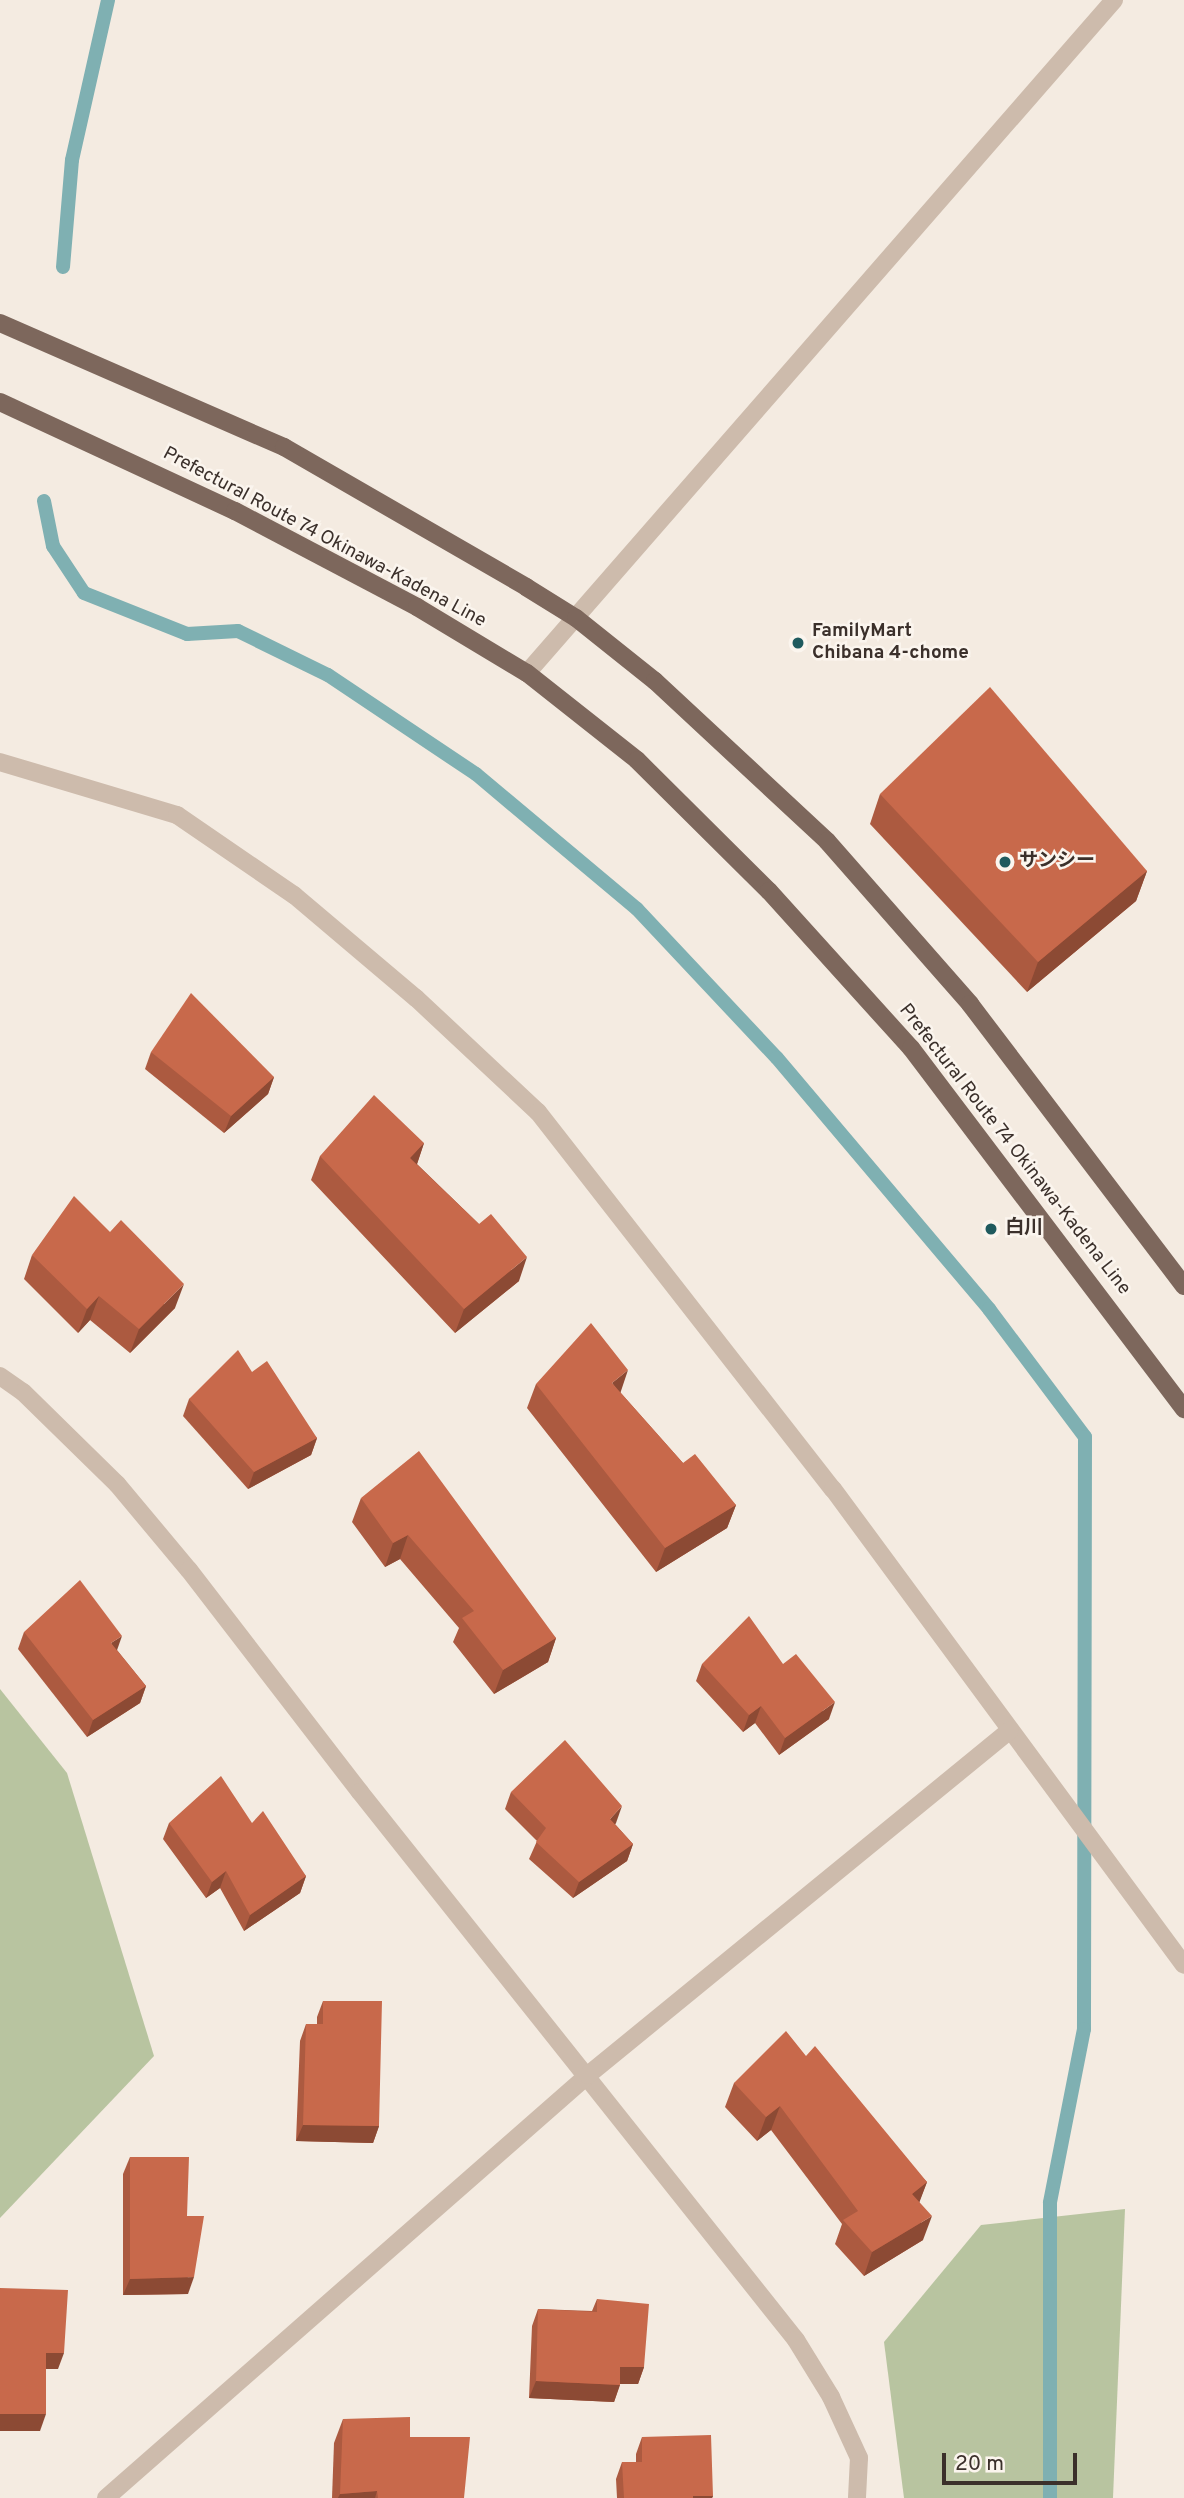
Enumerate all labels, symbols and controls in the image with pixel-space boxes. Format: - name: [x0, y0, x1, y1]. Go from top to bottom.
- street label: Prefectural Route 74 Okinawa-Kadena Line: [158, 443, 490, 633]
- place label: FamilyMart Chibana 4-chome: [812, 621, 969, 665]
- marker: FamilyMart Chibana 4-chome: [790, 635, 806, 651]
- place label: サンシー: [1019, 851, 1095, 873]
- marker: サンシー: [997, 854, 1013, 870]
- street label: Prefectural Route 74 Okinawa-Kadena Line: [893, 1000, 1135, 1300]
- place label: 白川: [1005, 1218, 1043, 1240]
- marker: 白川: [983, 1221, 999, 1237]
- scale bar: [946, 2438, 1081, 2482]
- text: 20 m: [955, 2451, 1004, 2478]

